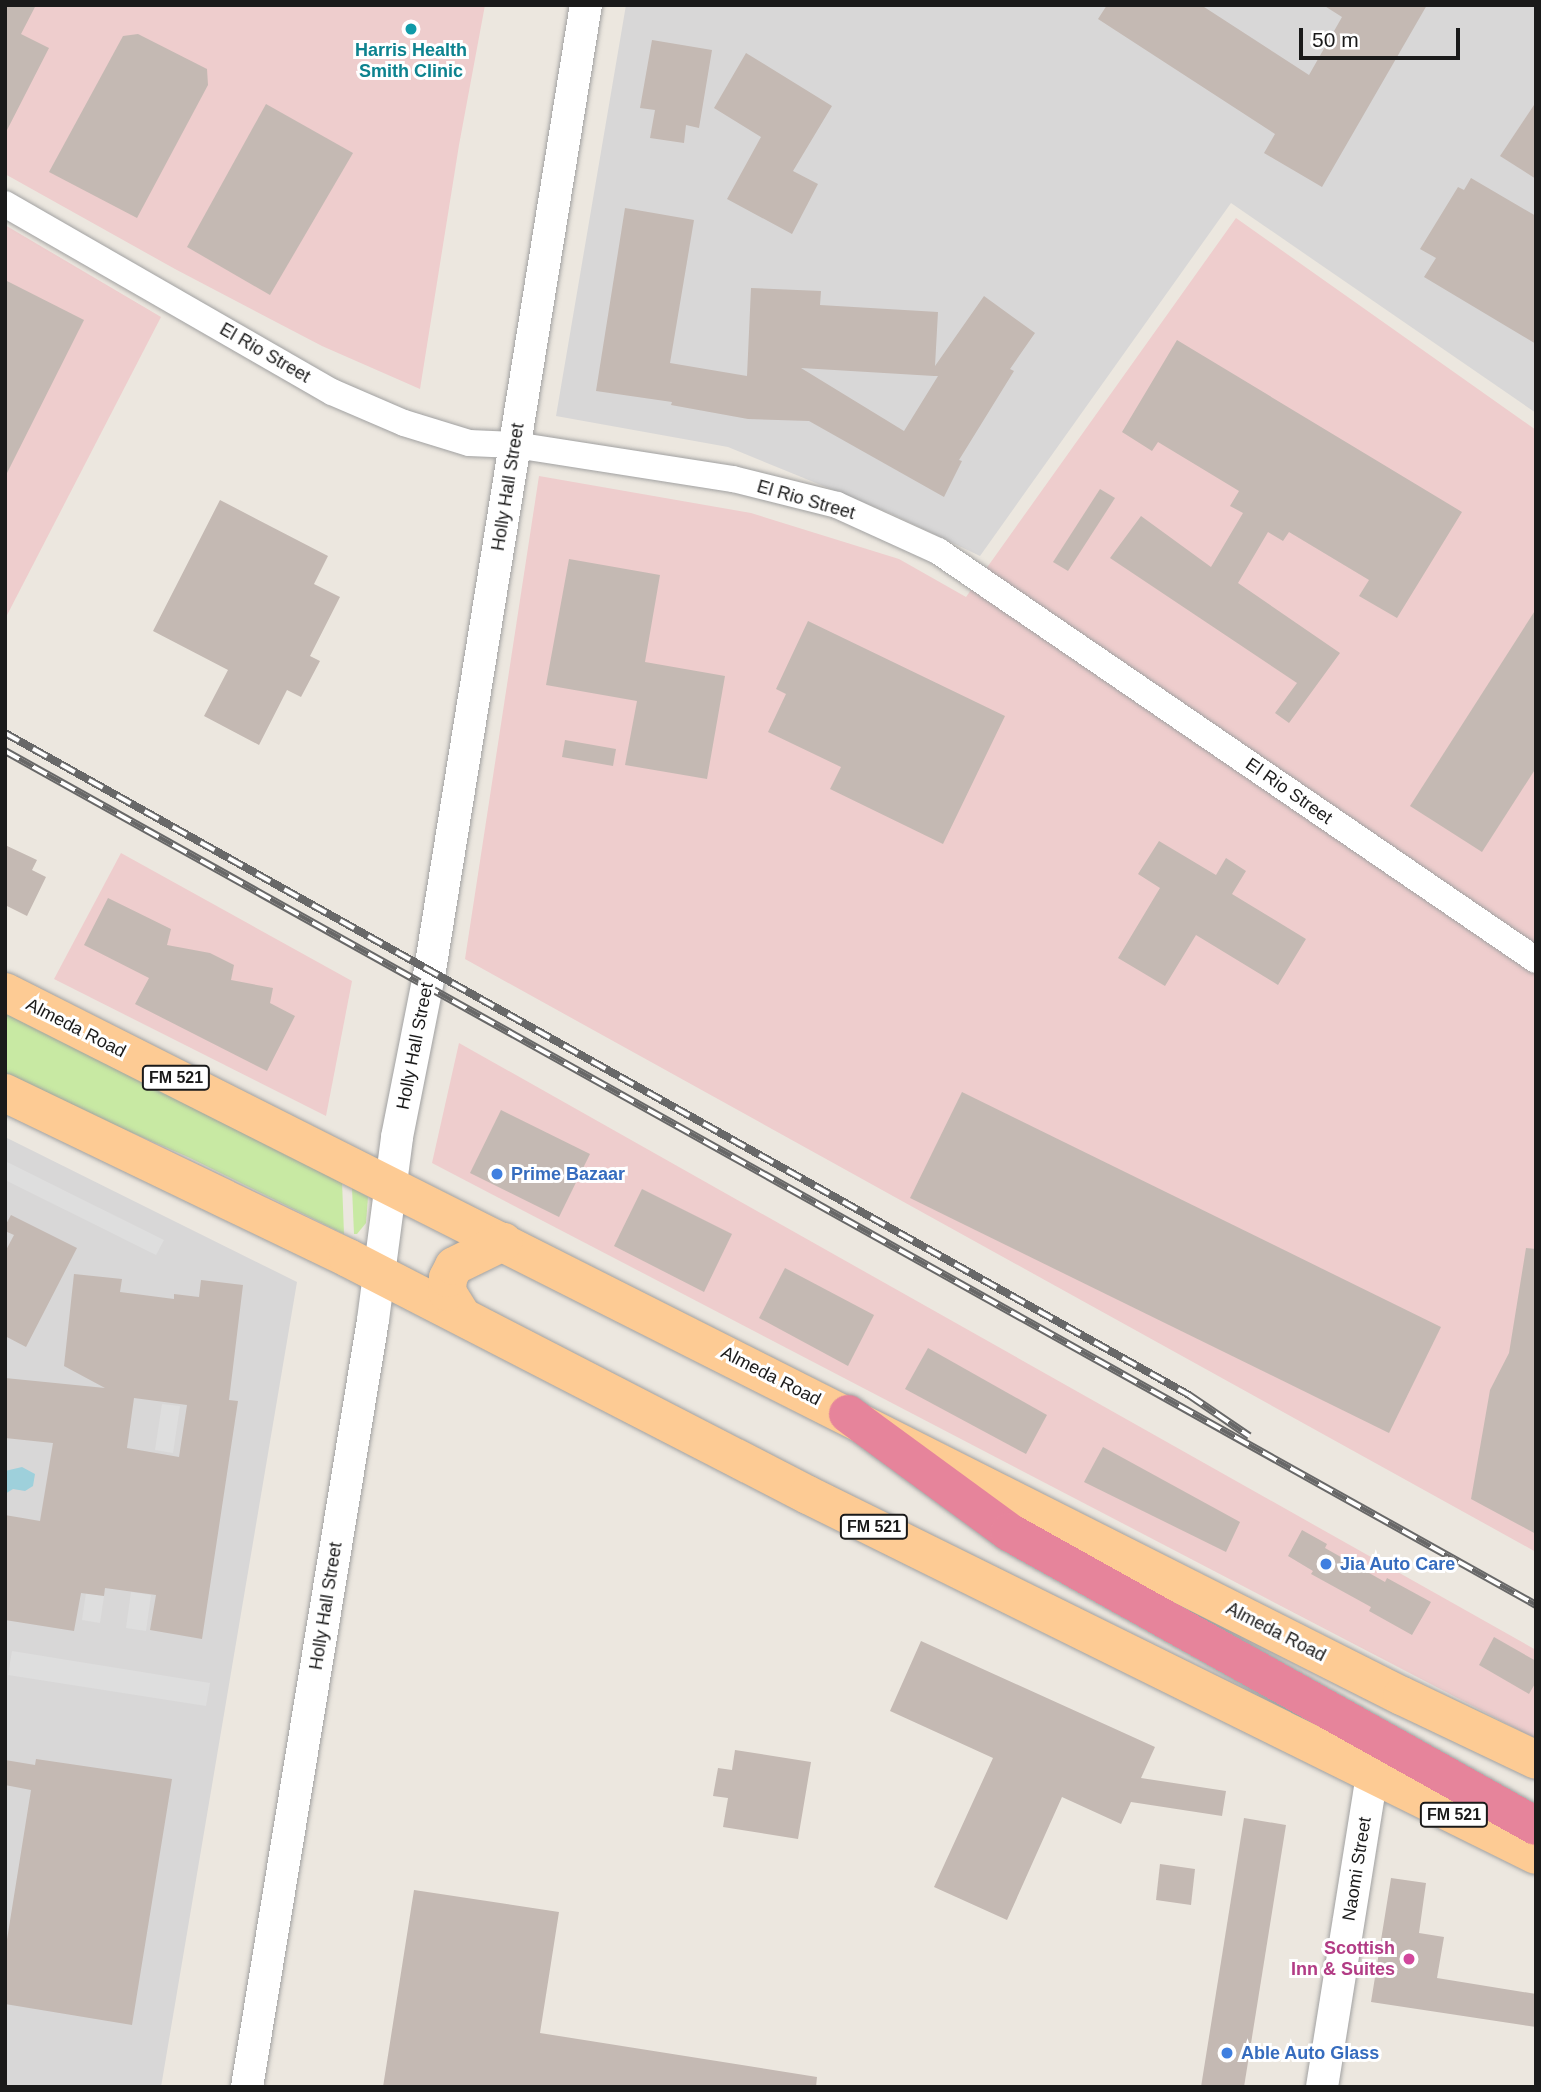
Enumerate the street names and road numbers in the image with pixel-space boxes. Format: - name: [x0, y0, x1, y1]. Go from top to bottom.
- street label: El Rio Street: [216, 318, 314, 388]
- street label: Holly Hall Street: [487, 422, 529, 552]
- street label: El Rio Street: [754, 476, 858, 524]
- street label: El Rio Street: [1241, 753, 1337, 829]
- street label: Holly Hall Street: [392, 981, 438, 1111]
- street label: Almeda Road: [23, 994, 129, 1062]
- road number: FM 521: [141, 1066, 211, 1090]
- street label: Almeda Road: [718, 1342, 824, 1410]
- road number: FM 521: [839, 1514, 909, 1540]
- street label: Holly Hall Street: [305, 1541, 347, 1671]
- street label: Almeda Road: [1223, 1598, 1329, 1666]
- road number: FM 521: [1419, 1802, 1489, 1828]
- street label: Naomi Street: [1338, 1815, 1376, 1923]

